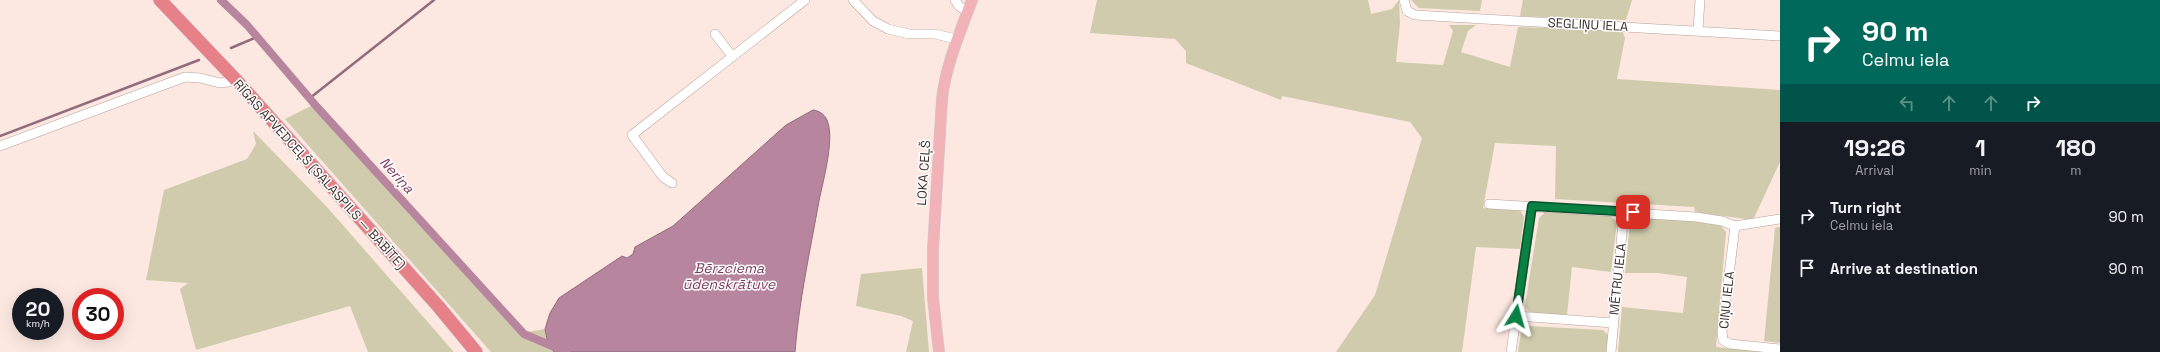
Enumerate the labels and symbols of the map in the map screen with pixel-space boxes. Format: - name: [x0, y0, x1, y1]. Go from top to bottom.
- street label: SEGLIŅU IELA: [1547, 14, 1629, 35]
- street label: RĪGAS APVEDCEĻŠ (SALASPILS — BABĪTE): [230, 76, 410, 273]
- street label: LOKA CEĻŠ: [913, 140, 934, 206]
- water label: Neriņa: [376, 153, 419, 198]
- pin: [1616, 195, 1650, 229]
- street label: MĒTRU IELA: [1605, 242, 1630, 316]
- water label: Bērzciema ūdenskrātuve: [683, 259, 776, 293]
- street label: CIŅU IELA: [1715, 270, 1738, 330]
- speed limit sign: 30: [72, 288, 124, 340]
- position arrow: [1495, 295, 1537, 337]

